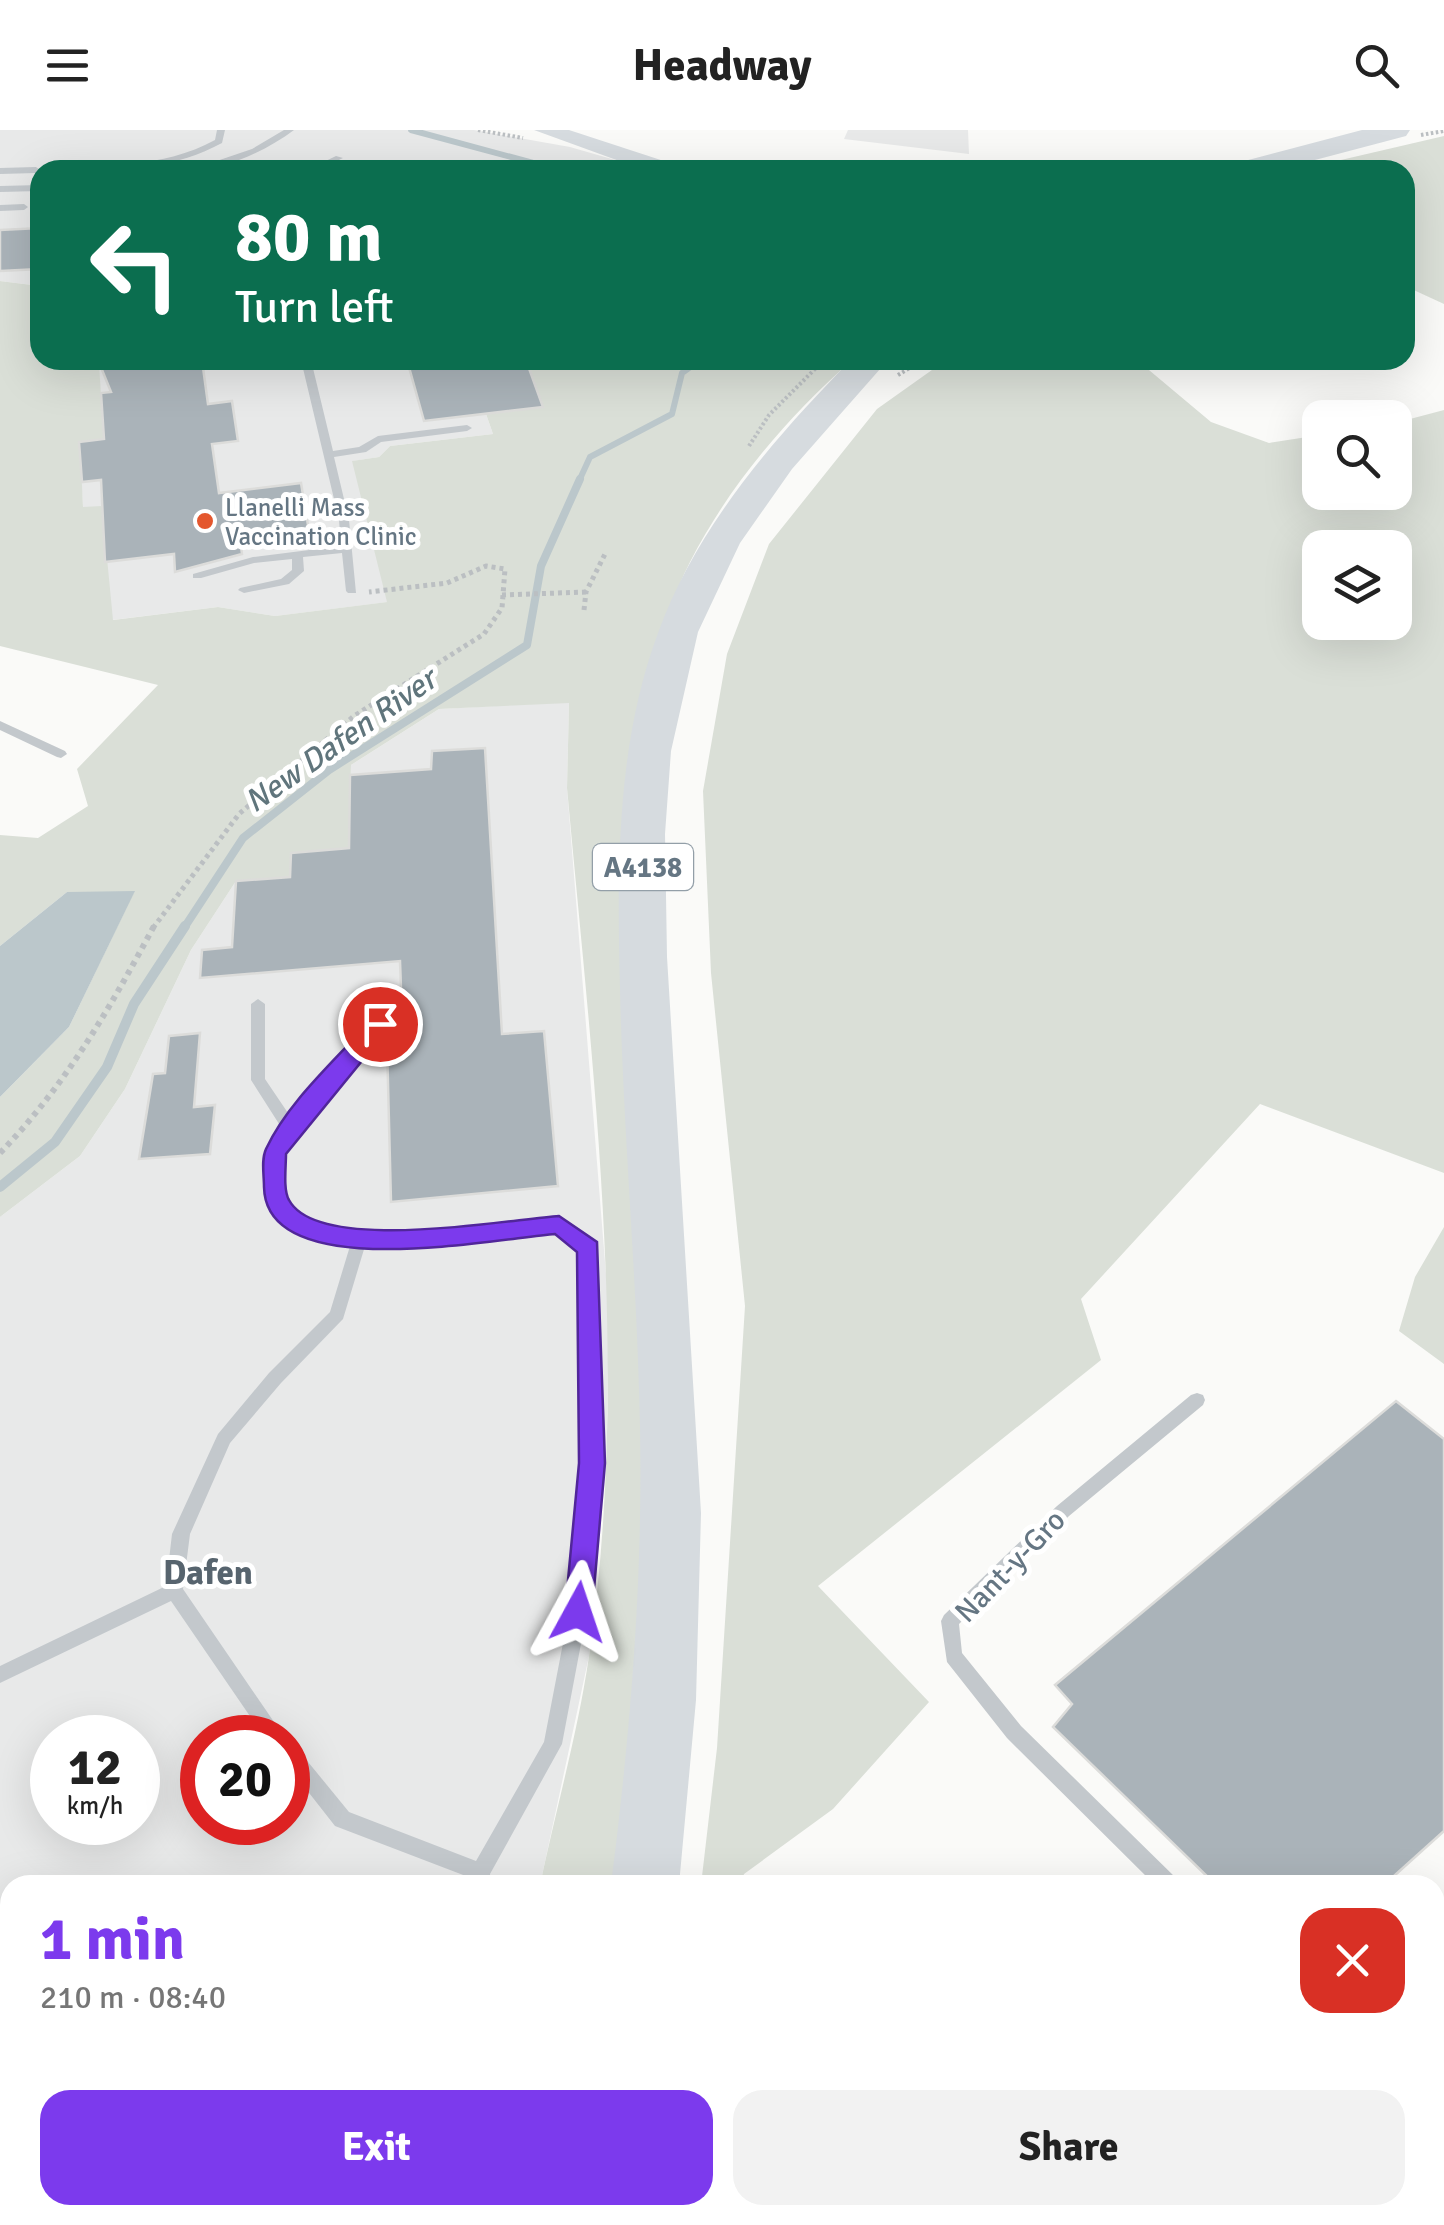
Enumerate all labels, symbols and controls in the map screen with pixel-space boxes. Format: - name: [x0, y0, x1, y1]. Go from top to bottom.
- icon: menu: [40, 38, 95, 93]
- text: Headway: [632, 38, 812, 93]
- icon: search: [1349, 38, 1404, 93]
- text: 80 m: [235, 194, 383, 280]
- icon: left: [70, 200, 200, 330]
- text: Turn left: [235, 280, 394, 335]
- map controls: [1302, 400, 1412, 640]
- button: search: [1302, 400, 1412, 510]
- place label: Llanelli Mass Vaccination Clinic: [225, 492, 417, 552]
- marker: Llanelli Mass Vaccination Clinic: [194, 510, 216, 532]
- button: layers: [1302, 530, 1412, 640]
- water label: New Dafen River: [237, 658, 447, 821]
- road number: A4138: [593, 844, 693, 890]
- pin: [338, 982, 423, 1067]
- icon: arrive: [353, 997, 408, 1052]
- street label: Nant-y-Gro: [947, 1502, 1073, 1631]
- district label: Dafen: [163, 1551, 253, 1594]
- position arrow: [526, 1560, 630, 1664]
- speed limit sign: 20: [180, 1715, 310, 1845]
- text: 12: [68, 1737, 122, 1799]
- text: km/h: [67, 1790, 123, 1821]
- text: 1 min: [40, 1903, 185, 1977]
- button: close: [1300, 1908, 1405, 2013]
- text: 210 m · 08:40: [40, 1978, 226, 2017]
- button: Exit: [40, 2090, 713, 2205]
- button: Share: [733, 2090, 1405, 2205]

